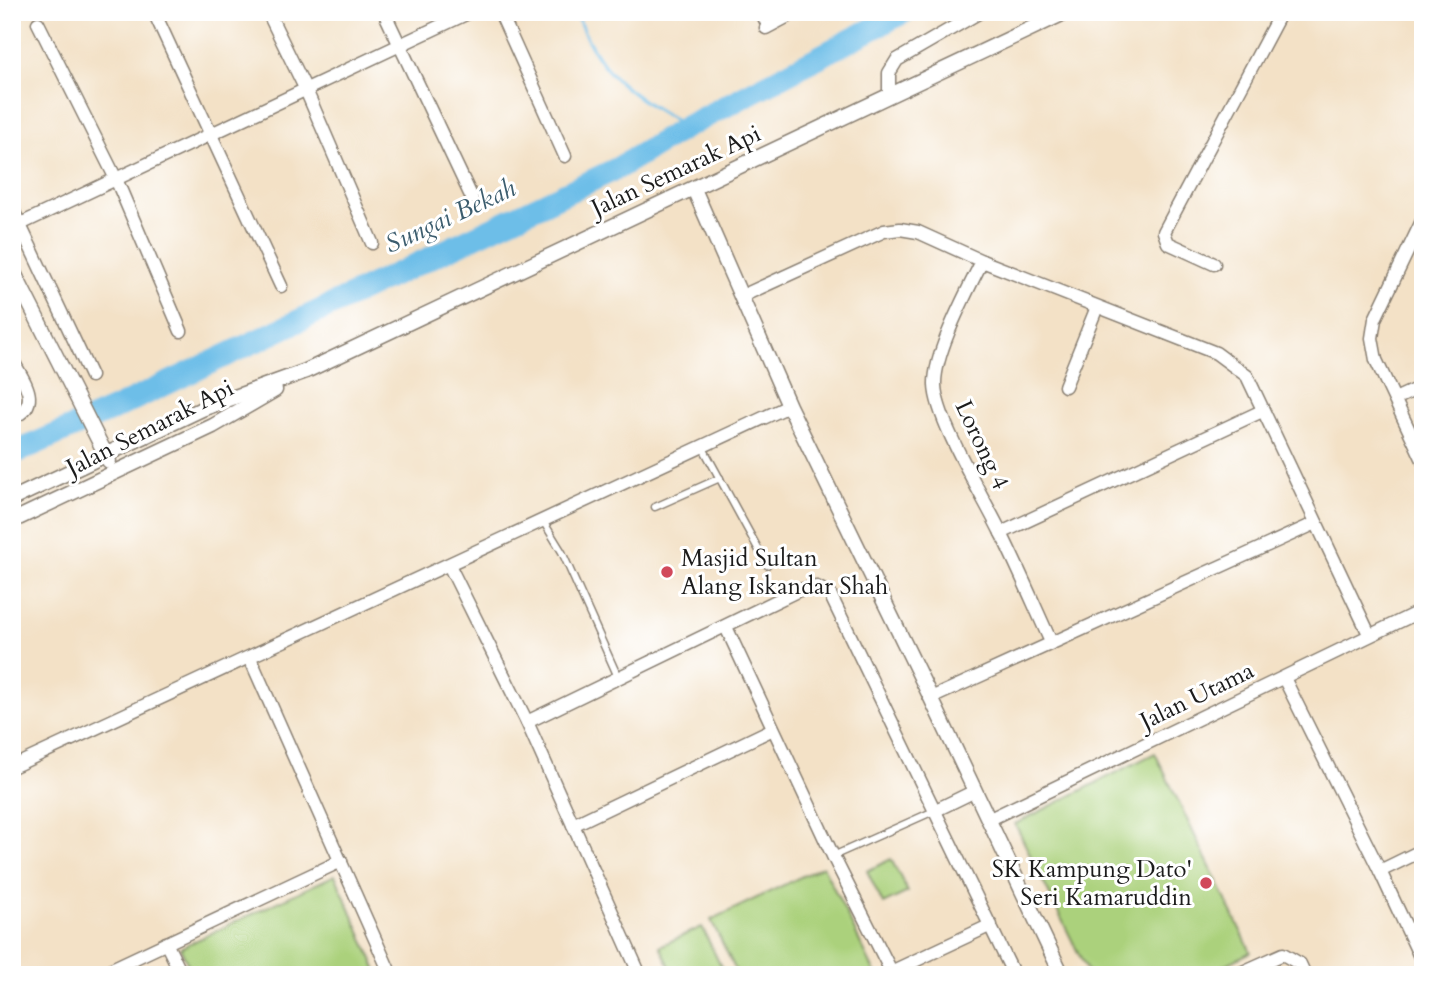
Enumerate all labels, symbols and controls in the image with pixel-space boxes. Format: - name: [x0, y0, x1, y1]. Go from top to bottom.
- street label: Jalan Semarak Api: [583, 117, 766, 226]
- water label: Sungai Bekah: [379, 170, 522, 262]
- street label: Jalan Semarak Api: [58, 371, 240, 486]
- street label: Lorong 4: [947, 395, 1017, 495]
- place label: Masjid Sultan Alang Iskandar Shah: [681, 542, 888, 603]
- marker: Masjid Sultan Alang Iskandar Shah: [659, 564, 675, 580]
- street label: Jalan Utama: [1132, 654, 1260, 739]
- place label: SK Kampung Dato' Seri Kamaruddin: [992, 853, 1192, 914]
- marker: SK Kampung Dato' Seri Kamaruddin: [1198, 875, 1214, 891]

